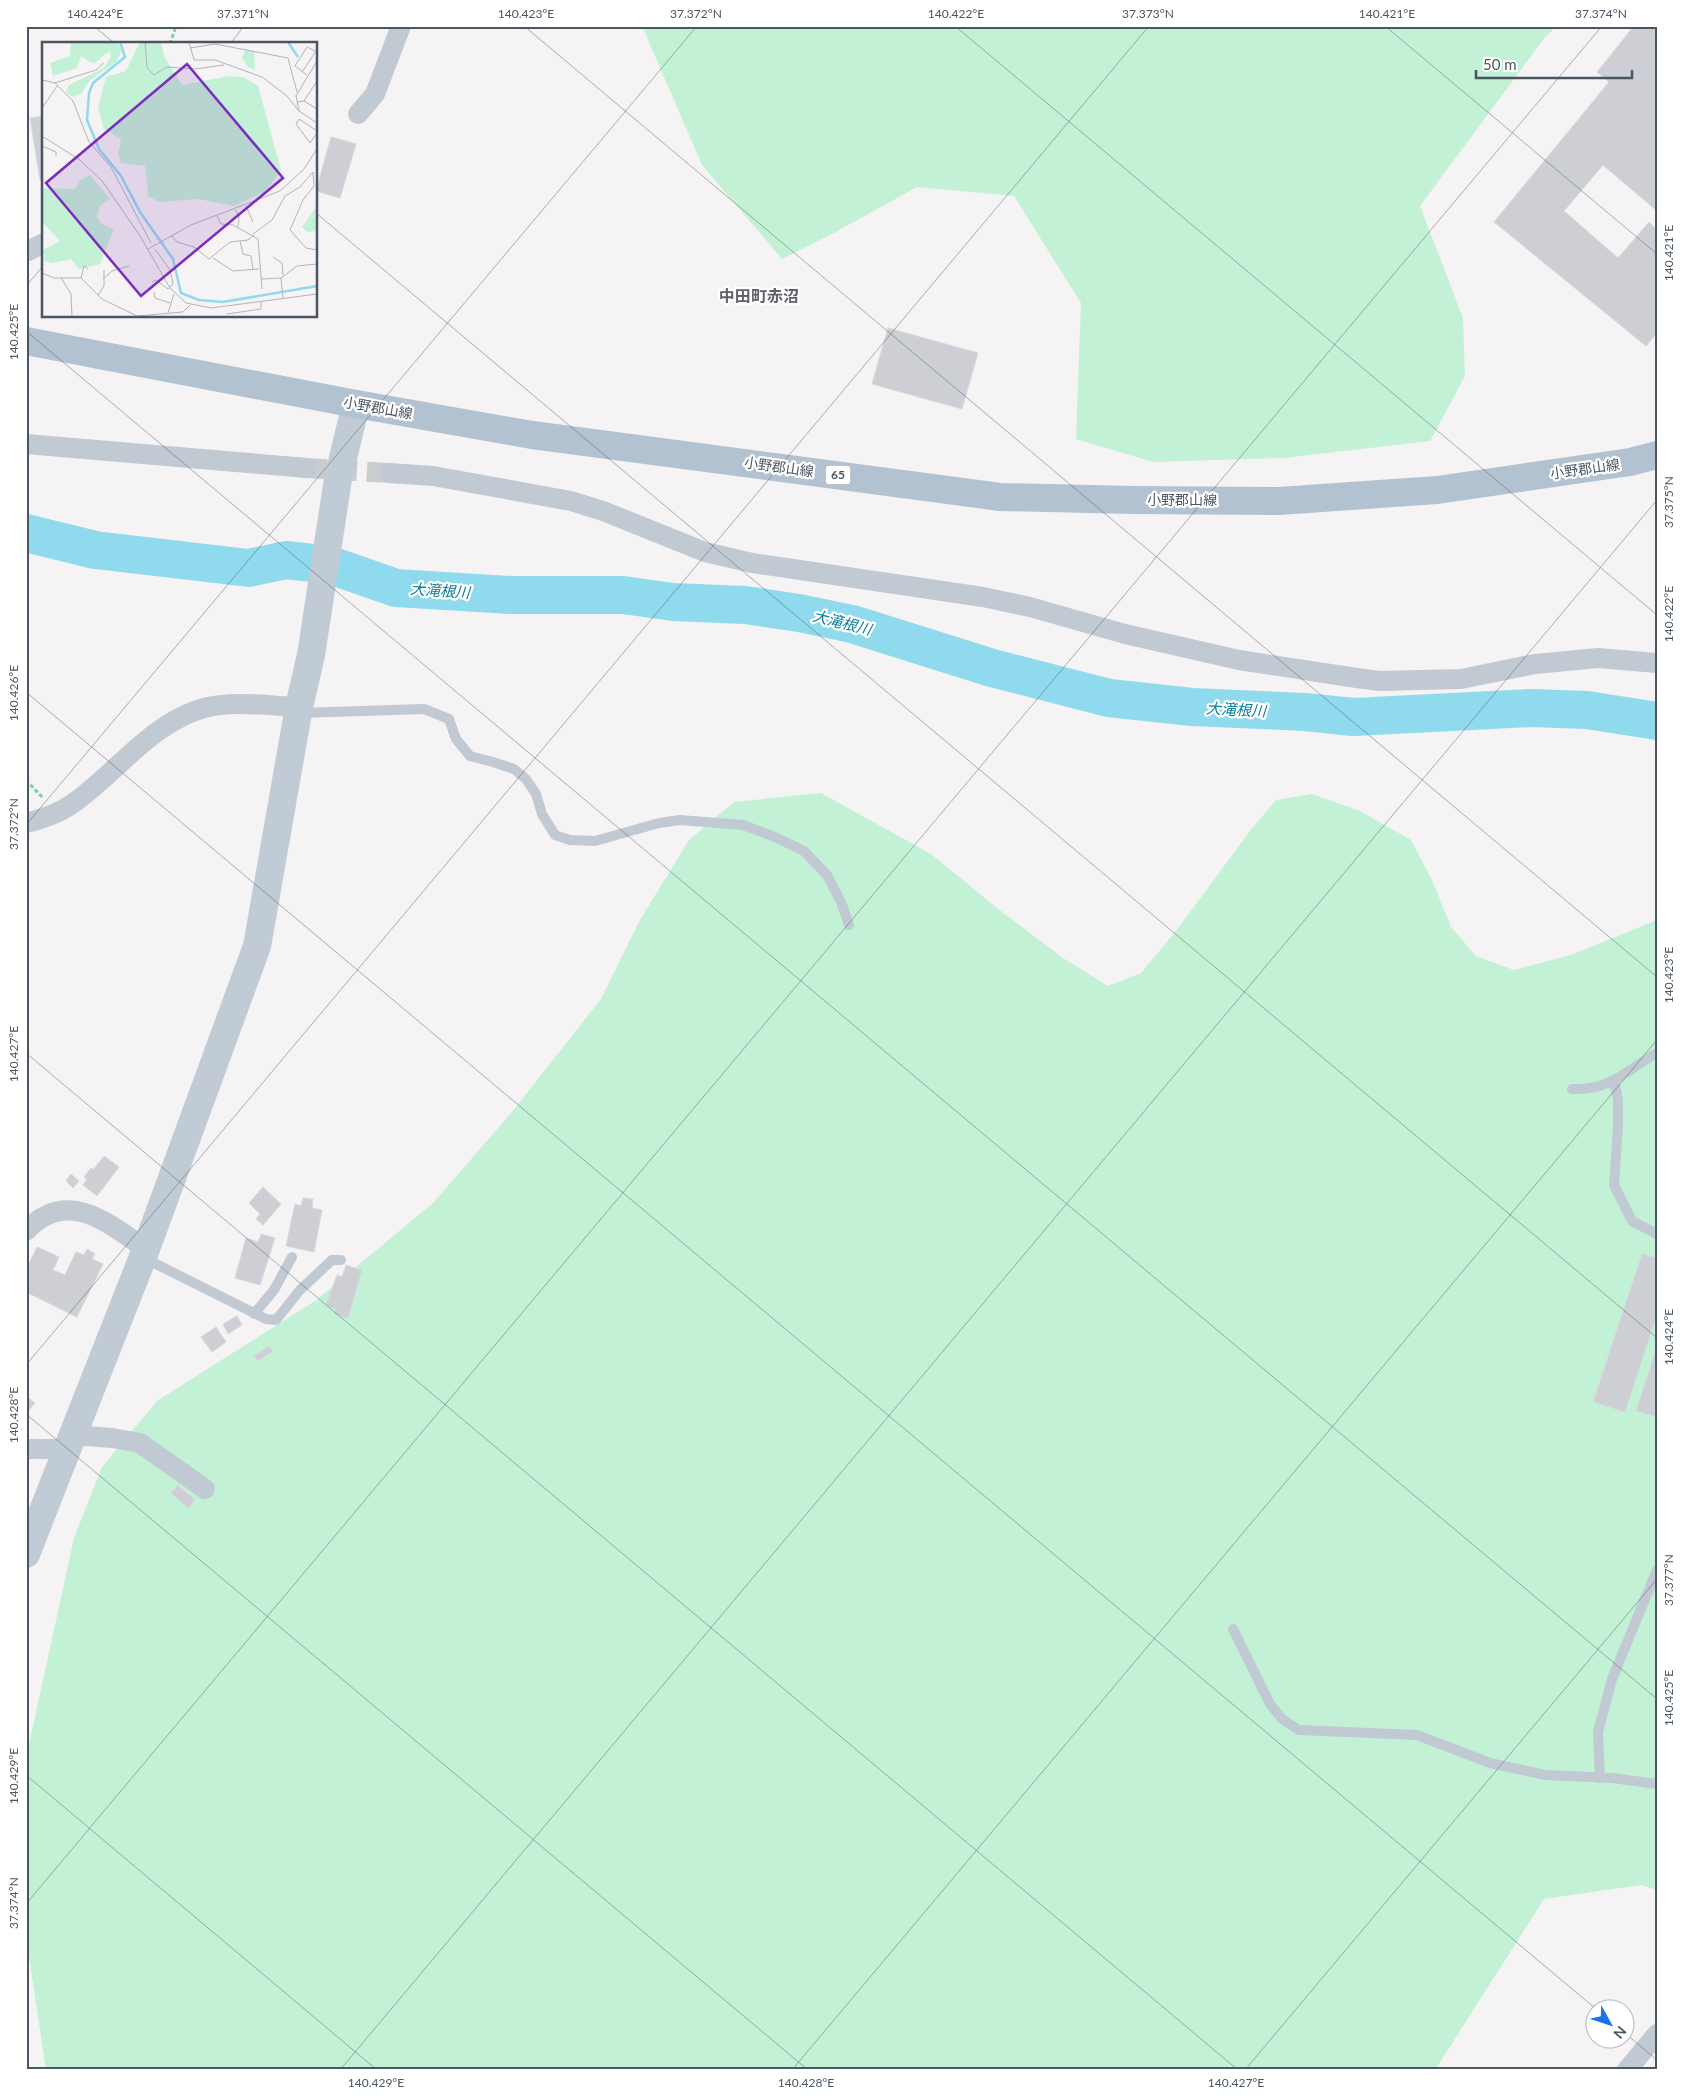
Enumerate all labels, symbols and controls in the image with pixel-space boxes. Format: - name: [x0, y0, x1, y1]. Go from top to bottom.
- text: 140.424°E: [67, 6, 123, 21]
- text: 37.371°N: [217, 6, 269, 21]
- text: 140.423°E: [498, 6, 554, 21]
- text: 37.372°N: [670, 6, 722, 21]
- text: 140.422°E: [928, 6, 984, 21]
- text: 37.373°N: [1122, 6, 1174, 21]
- text: 140.421°E: [1359, 6, 1415, 21]
- text: 37.374°N: [1575, 6, 1627, 21]
- inset map: [42, 42, 318, 318]
- scale bar: [1476, 48, 1632, 80]
- text: 50 m: [1483, 55, 1517, 73]
- text: 140.421°E: [1661, 225, 1676, 281]
- district label: 中田町赤沼: [719, 286, 799, 305]
- text: 140.425°E: [6, 304, 21, 360]
- street label: 小野郡山線: [342, 393, 414, 422]
- street label: 小野郡山線: [743, 453, 815, 480]
- street label: 小野郡山線: [1549, 455, 1621, 482]
- road number: 65: [826, 466, 850, 484]
- text: 37.375°N: [1661, 476, 1676, 528]
- street label: 小野郡山線: [1147, 491, 1217, 508]
- water label: 大滝根川: [410, 579, 473, 601]
- text: 140.422°E: [1661, 586, 1676, 642]
- water label: 大滝根川: [811, 606, 875, 639]
- text: 140.426°E: [6, 665, 21, 721]
- water label: 大滝根川: [1206, 698, 1268, 720]
- text: 37.372°N: [6, 798, 21, 850]
- text: 140.423°E: [1661, 947, 1676, 1003]
- text: 140.427°E: [6, 1026, 21, 1082]
- text: 140.424°E: [1661, 1309, 1676, 1365]
- text: 140.428°E: [6, 1387, 21, 1443]
- text: 37.377°N: [1661, 1554, 1676, 1606]
- text: 140.425°E: [1661, 1670, 1676, 1726]
- text: 140.429°E: [6, 1748, 21, 1804]
- text: 37.374°N: [6, 1877, 21, 1929]
- north arrow: [1586, 1998, 1636, 2048]
- text: N: [1610, 2023, 1630, 2042]
- text: 140.429°E: [348, 2075, 404, 2090]
- text: 140.428°E: [778, 2075, 834, 2090]
- text: 140.427°E: [1208, 2075, 1264, 2090]

